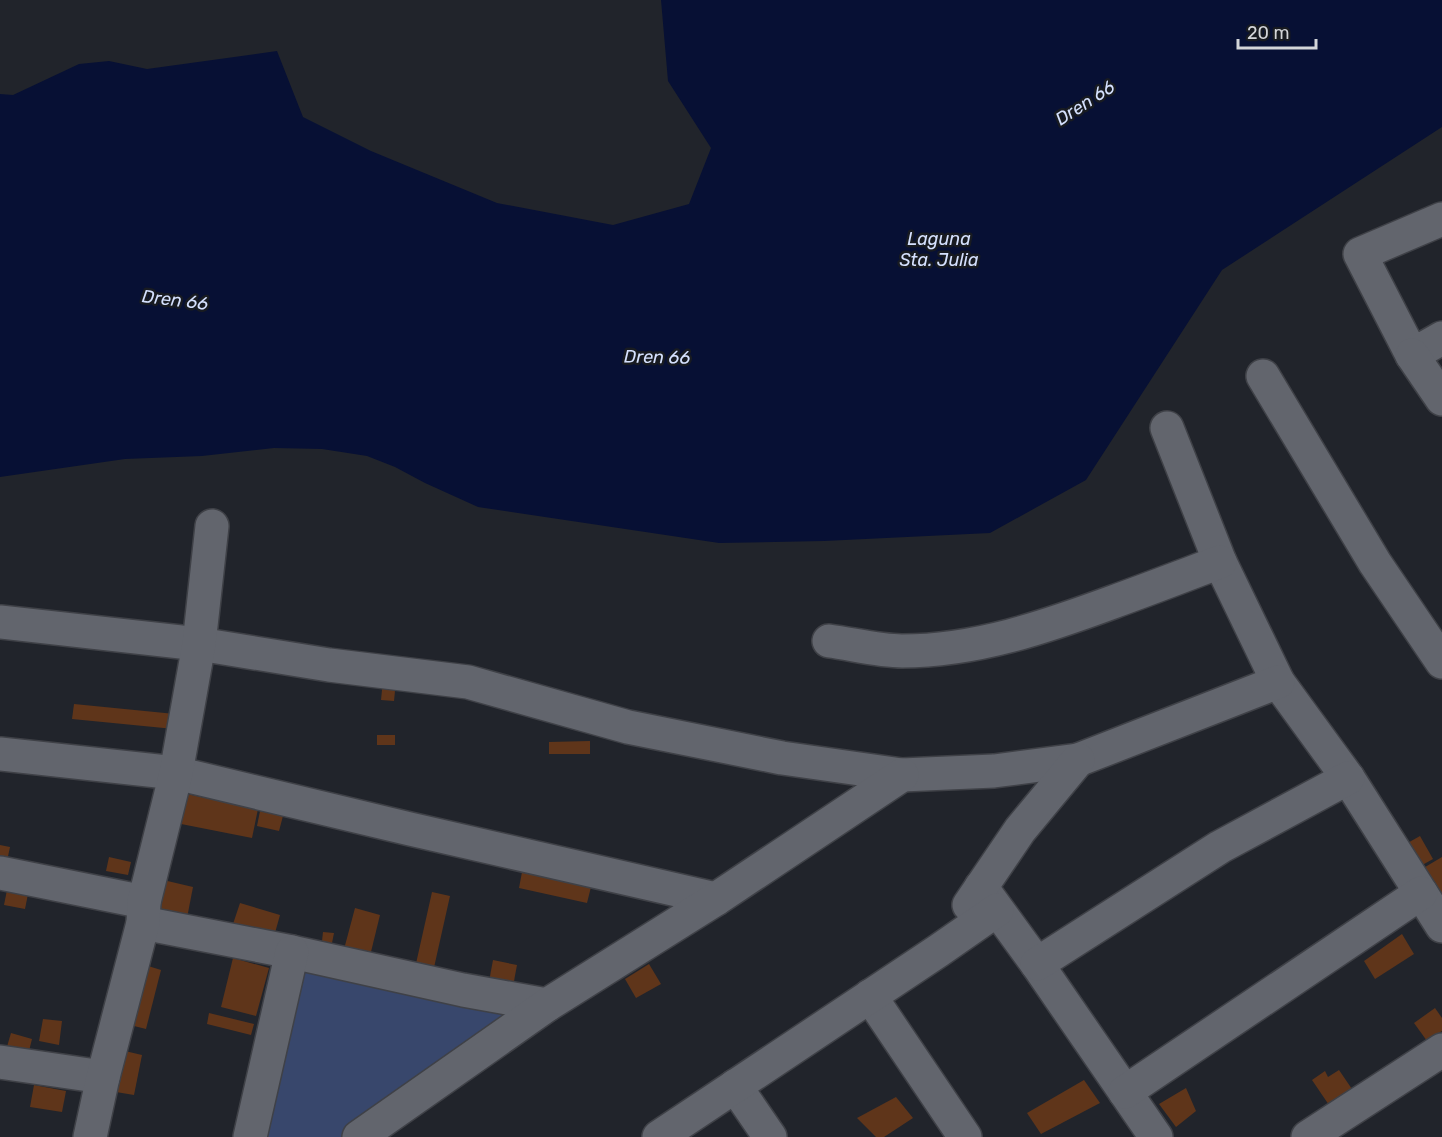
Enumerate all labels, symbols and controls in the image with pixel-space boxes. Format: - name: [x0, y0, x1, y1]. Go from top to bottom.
- scale bar: [1238, 12, 1316, 50]
- text: 20 m: [1247, 22, 1289, 44]
- water label: Dren 66: [1051, 76, 1119, 130]
- water label: Laguna Sta. Julia: [899, 228, 979, 271]
- water label: Dren 66: [141, 285, 209, 315]
- water label: Dren 66: [624, 345, 690, 369]

